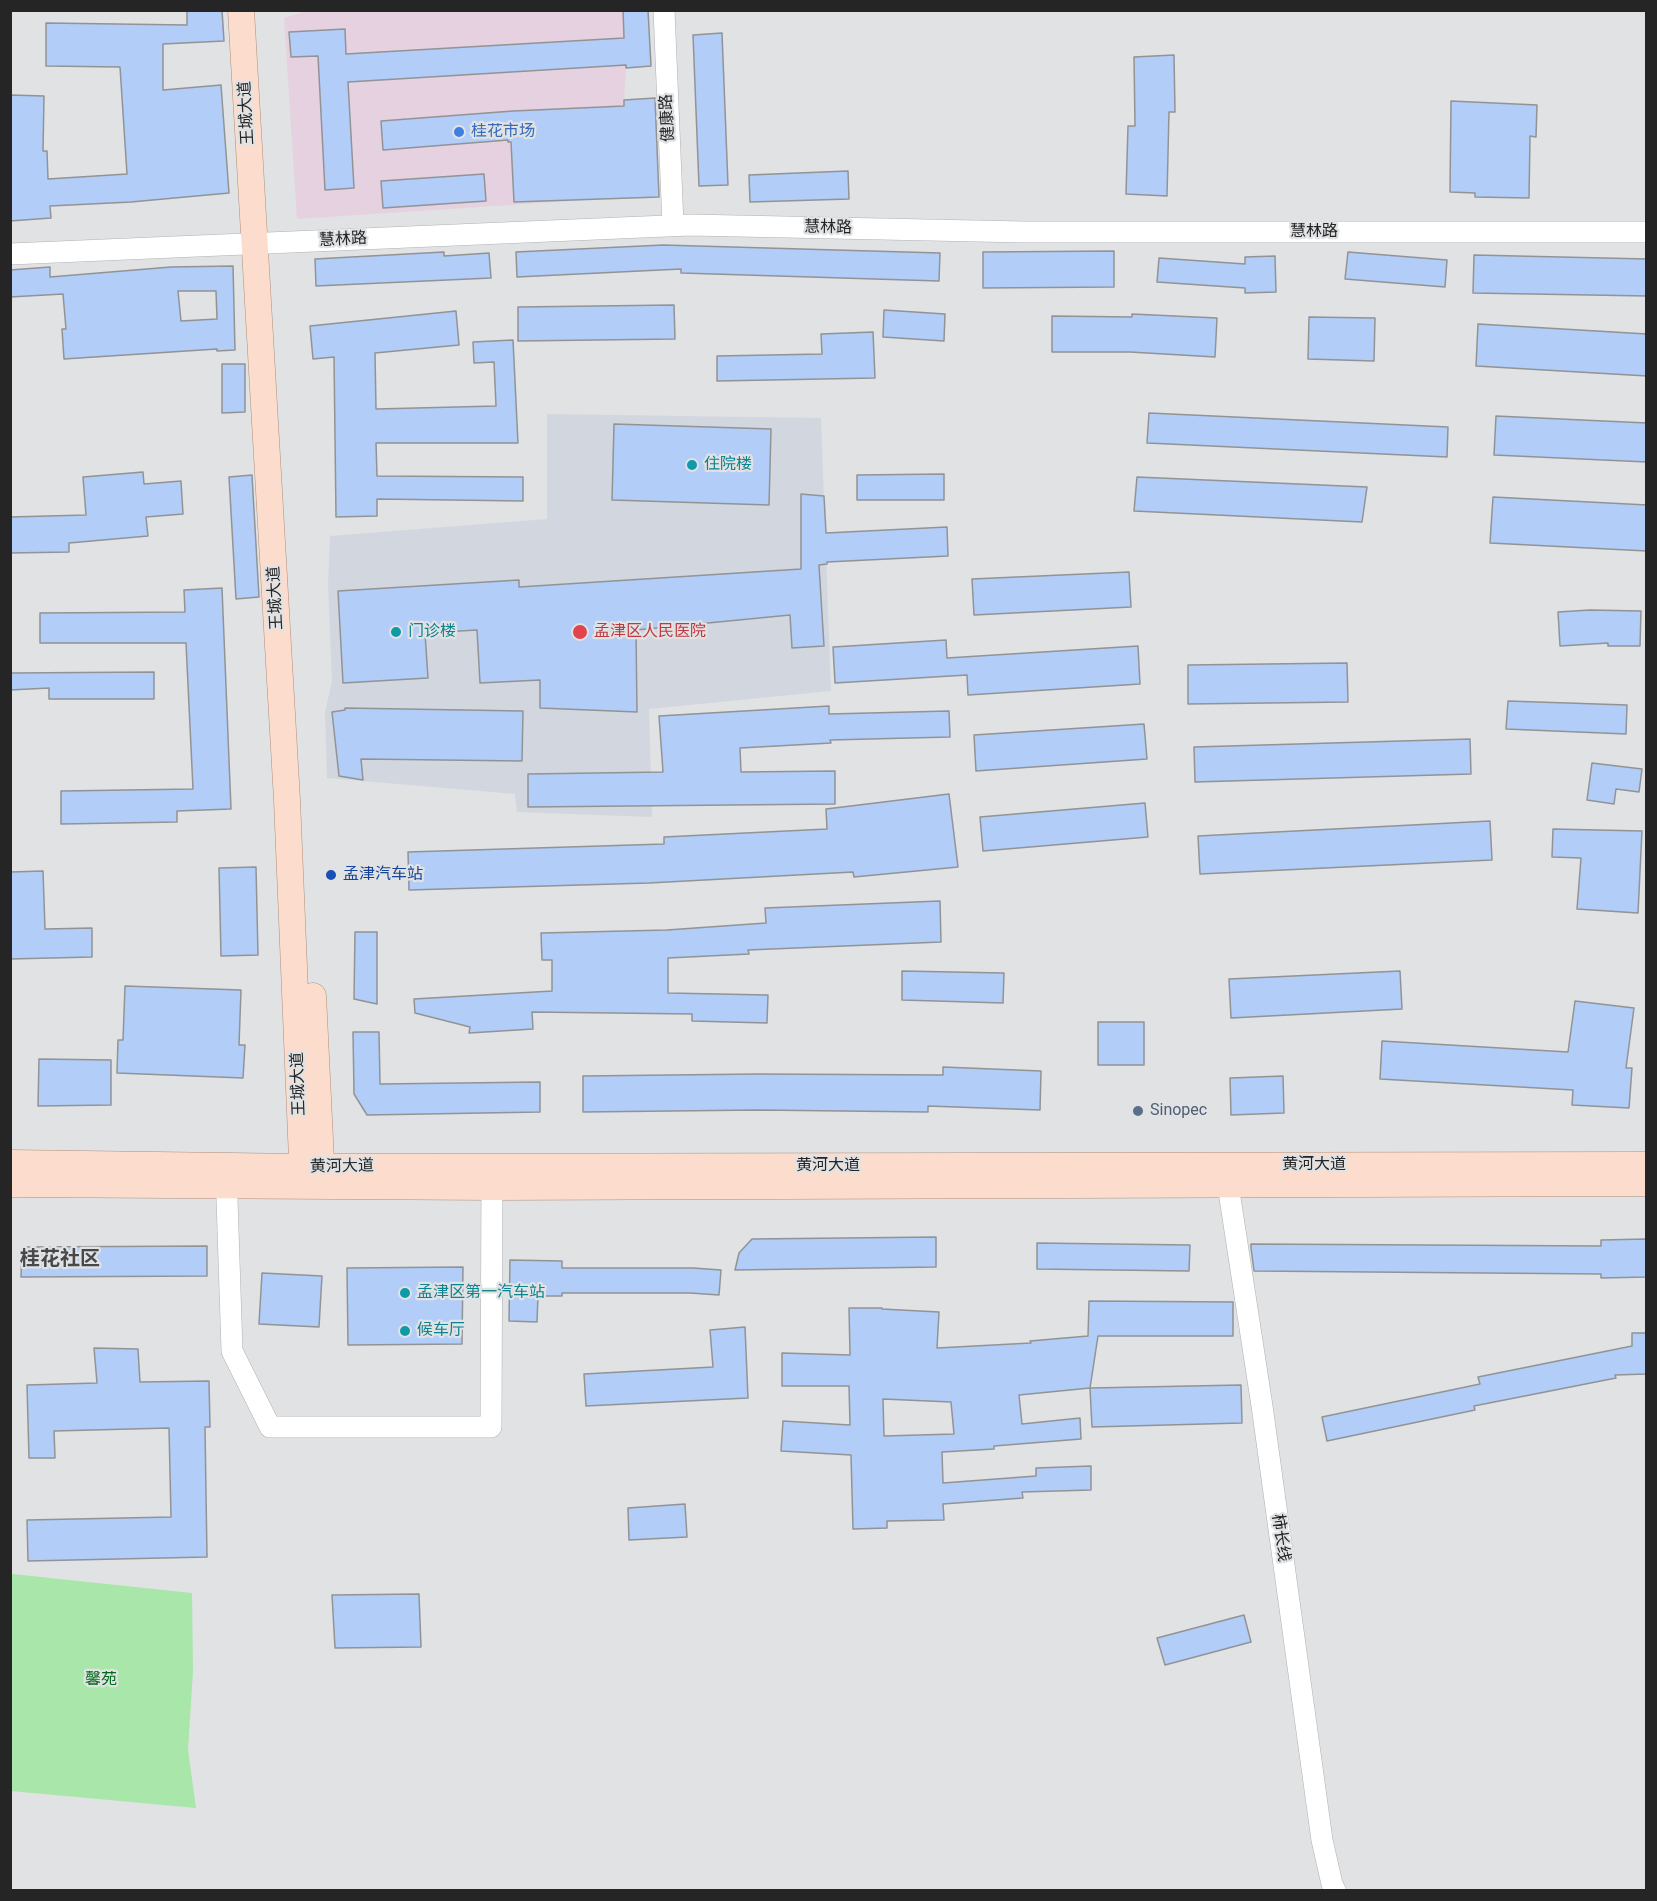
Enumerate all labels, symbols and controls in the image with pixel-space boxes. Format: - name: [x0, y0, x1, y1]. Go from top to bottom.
- street label: 王城大道: [236, 81, 258, 145]
- street label: 健康路: [657, 94, 679, 142]
- place label: 桂花市场: [471, 122, 535, 142]
- marker: 桂花市场: [452, 125, 466, 139]
- street label: 慧林路: [804, 218, 852, 238]
- street label: 慧林路: [1290, 222, 1338, 242]
- street label: 慧林路: [319, 229, 367, 251]
- place label: 住院楼: [704, 455, 752, 475]
- marker: 住院楼: [685, 458, 699, 472]
- street label: 王城大道: [265, 566, 287, 630]
- place label: 门诊楼: [408, 622, 456, 642]
- place label: 孟津区人民医院: [594, 622, 706, 642]
- marker: 孟津区人民医院: [571, 623, 589, 641]
- marker: 门诊楼: [389, 625, 403, 639]
- place label: 孟津汽车站: [343, 865, 423, 885]
- marker: 孟津汽车站: [324, 868, 338, 882]
- street label: 王城大道: [288, 1052, 310, 1116]
- place label: Sinopec: [1150, 1101, 1207, 1121]
- marker: Sinopec: [1131, 1104, 1145, 1118]
- street label: 黄河大道: [1282, 1155, 1346, 1175]
- street label: 黄河大道: [796, 1156, 860, 1176]
- street label: 黄河大道: [310, 1157, 374, 1177]
- district label: 桂花社区: [20, 1248, 100, 1272]
- place label: 孟津区第一汽车站: [417, 1283, 545, 1303]
- marker: 孟津区第一汽车站: [398, 1286, 412, 1300]
- place label: 候车厅: [417, 1321, 465, 1341]
- marker: 候车厅: [398, 1324, 412, 1338]
- street label: 柿长线: [1267, 1513, 1293, 1563]
- park label: 馨苑: [85, 1670, 117, 1690]

